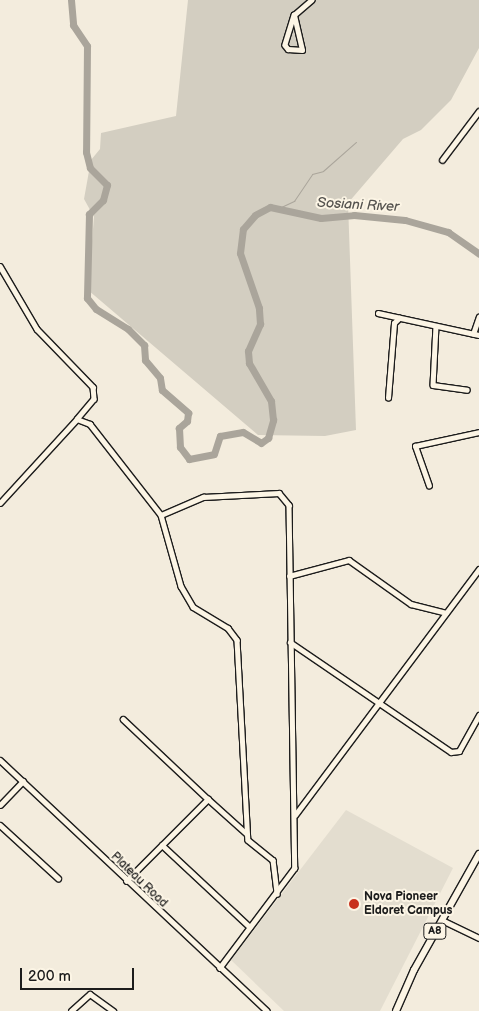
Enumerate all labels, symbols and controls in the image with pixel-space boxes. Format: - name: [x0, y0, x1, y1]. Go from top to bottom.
- water label: Sosiani River: [316, 194, 400, 216]
- street label: Plateau Road: [108, 849, 170, 911]
- place label: Nova Pioneer Eldoret Campus: [364, 890, 452, 918]
- marker: Nova Pioneer Eldoret Campus: [348, 898, 360, 910]
- road number: A8: [422, 922, 448, 939]
- scale bar: [22, 958, 136, 990]
- text: 200 m: [28, 967, 71, 986]

